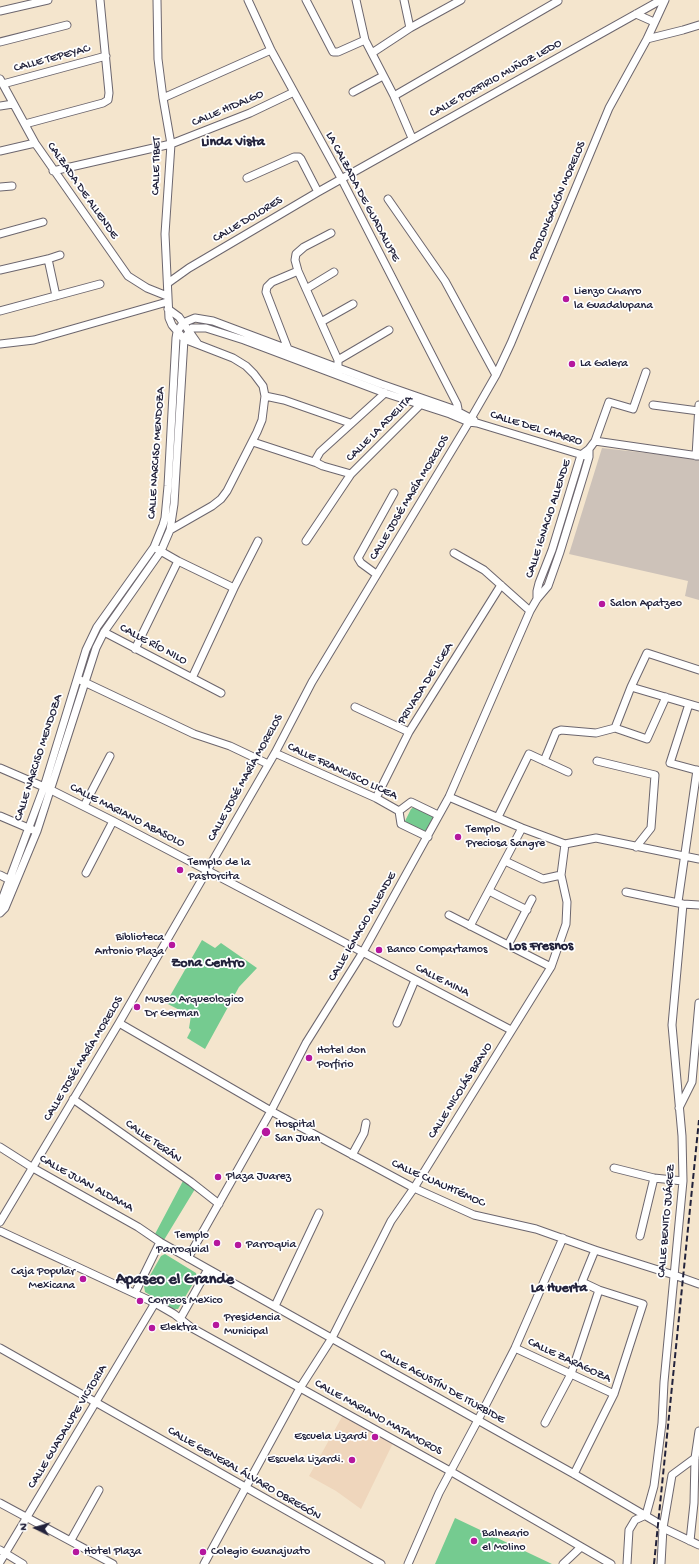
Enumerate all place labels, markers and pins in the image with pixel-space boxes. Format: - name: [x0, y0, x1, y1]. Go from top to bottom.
- place label: Lienzo Charro la Guadalupana: [574, 285, 653, 313]
- marker: Lienzo Charro la Guadalupana: [561, 294, 571, 304]
- place label: La Galera: [580, 357, 628, 371]
- marker: La Galera: [567, 359, 577, 369]
- place label: Salon Apatzeo: [610, 597, 682, 611]
- marker: Salon Apatzeo: [597, 599, 607, 609]
- place label: Templo Preciosa Sangre: [466, 823, 545, 851]
- marker: Templo Preciosa Sangre: [453, 832, 463, 842]
- place label: Templo de la Pastorcita: [188, 856, 250, 884]
- marker: Templo de la Pastorcita: [175, 865, 185, 875]
- place label: Biblioteca Antonio Plaza: [95, 931, 164, 959]
- marker: Biblioteca Antonio Plaza: [167, 940, 177, 950]
- place label: Banco Compartamos: [387, 943, 487, 957]
- marker: Banco Compartamos: [374, 945, 384, 955]
- place label: Museo Arqueologico Dr German: [145, 993, 244, 1021]
- marker: Museo Arqueologico Dr German: [132, 1002, 142, 1012]
- place label: Hotel don Porfirio: [317, 1044, 366, 1072]
- marker: Hotel don Porfirio: [304, 1053, 314, 1063]
- place label: Hospital San Juan: [275, 1118, 320, 1146]
- marker: Hospital San Juan: [260, 1126, 272, 1138]
- place label: Plaza Juarez: [226, 1170, 291, 1184]
- marker: Plaza Juarez: [213, 1172, 223, 1182]
- place label: Templo Parroquial: [156, 1229, 209, 1257]
- marker: Templo Parroquial: [212, 1238, 222, 1248]
- place label: Parroquia: [246, 1238, 296, 1252]
- marker: Parroquia: [233, 1240, 243, 1250]
- place label: Caja Popular Mexicana: [11, 1265, 75, 1293]
- marker: Caja Popular Mexicana: [78, 1274, 88, 1284]
- place label: Correos Mexico: [148, 1294, 223, 1308]
- marker: Correos Mexico: [135, 1296, 145, 1306]
- place label: Presidencia Municipal: [224, 1311, 280, 1339]
- marker: Presidencia Municipal: [211, 1320, 221, 1330]
- place label: Elektra: [160, 1321, 197, 1335]
- marker: Elektra: [147, 1323, 157, 1333]
- place label: Escuela Lizardi: [294, 1430, 367, 1444]
- marker: Escuela Lizardi: [370, 1432, 380, 1442]
- place label: Escuela Lizardi.: [267, 1453, 344, 1467]
- marker: Escuela Lizardi.: [347, 1455, 357, 1465]
- place label: Balneario el Molino: [482, 1527, 529, 1555]
- marker: Balneario el Molino: [469, 1536, 479, 1546]
- place label: Hotel Plaza: [84, 1545, 142, 1559]
- place label: Colegio Guanajuato: [211, 1545, 310, 1559]
- marker: Hotel Plaza: [71, 1547, 81, 1557]
- marker: Colegio Guanajuato: [198, 1547, 208, 1557]

